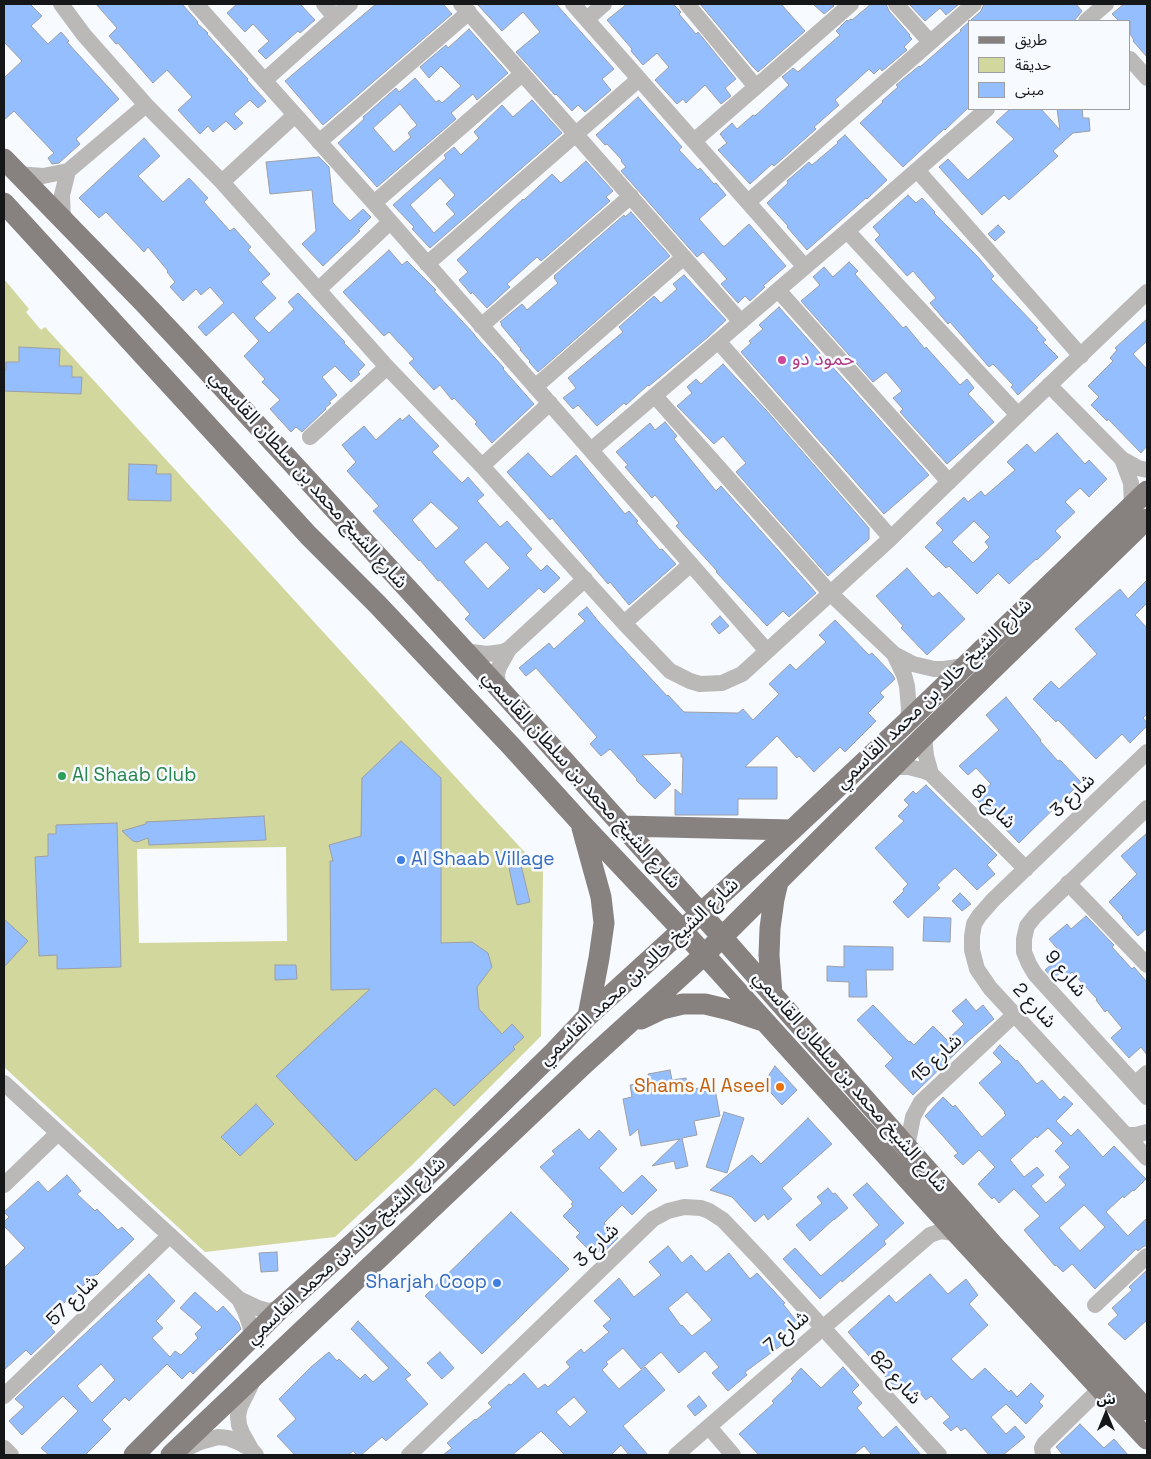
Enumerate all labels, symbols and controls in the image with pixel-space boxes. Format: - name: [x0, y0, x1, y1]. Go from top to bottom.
- legend: [968, 20, 1131, 110]
- text: طريق: [1015, 30, 1047, 49]
- text: حديقة: [1015, 55, 1051, 74]
- text: مبنى: [1015, 80, 1044, 99]
- place label: حمود دو: [792, 349, 855, 371]
- marker: حمود دو: [776, 354, 788, 366]
- street label: شارع الشيخ محمد بن سلطان القاسمي: [204, 366, 412, 594]
- street label: شارع الشيخ خالد بن محمد القاسمي: [831, 594, 1037, 794]
- street label: شارع الشيخ محمد بن سلطان القاسمي: [477, 666, 685, 894]
- place label: Al Shaab Club: [72, 765, 196, 787]
- street label: شارع 3: [1046, 769, 1100, 823]
- marker: Al Shaab Club: [56, 770, 68, 782]
- street label: شارع 8: [966, 780, 1020, 834]
- place label: Al Shaab Village: [411, 849, 555, 871]
- marker: Al Shaab Village: [395, 854, 407, 866]
- street label: شارع الشيخ خالد بن محمد القاسمي: [534, 873, 744, 1071]
- street label: شارع 9: [1039, 946, 1091, 1002]
- street label: شارع الشيخ محمد بن سلطان القاسمي: [748, 967, 952, 1197]
- street label: شارع 2: [1007, 979, 1061, 1033]
- street label: شارع 15: [907, 1030, 967, 1088]
- place label: Shams Al Aseel: [634, 1076, 770, 1098]
- marker: Shams Al Aseel: [774, 1081, 786, 1093]
- street label: شارع الشيخ خالد بن محمد القاسمي: [241, 1152, 451, 1350]
- street label: شارع 3: [570, 1219, 624, 1273]
- street label: شارع 57: [42, 1271, 104, 1331]
- place label: Sharjah Coop: [366, 1272, 487, 1294]
- marker: Sharjah Coop: [491, 1277, 503, 1289]
- street label: شارع 7: [760, 1306, 814, 1358]
- street label: شارع 82: [864, 1346, 926, 1410]
- north arrow: [1081, 1389, 1131, 1439]
- text: ش: [1096, 1390, 1116, 1408]

